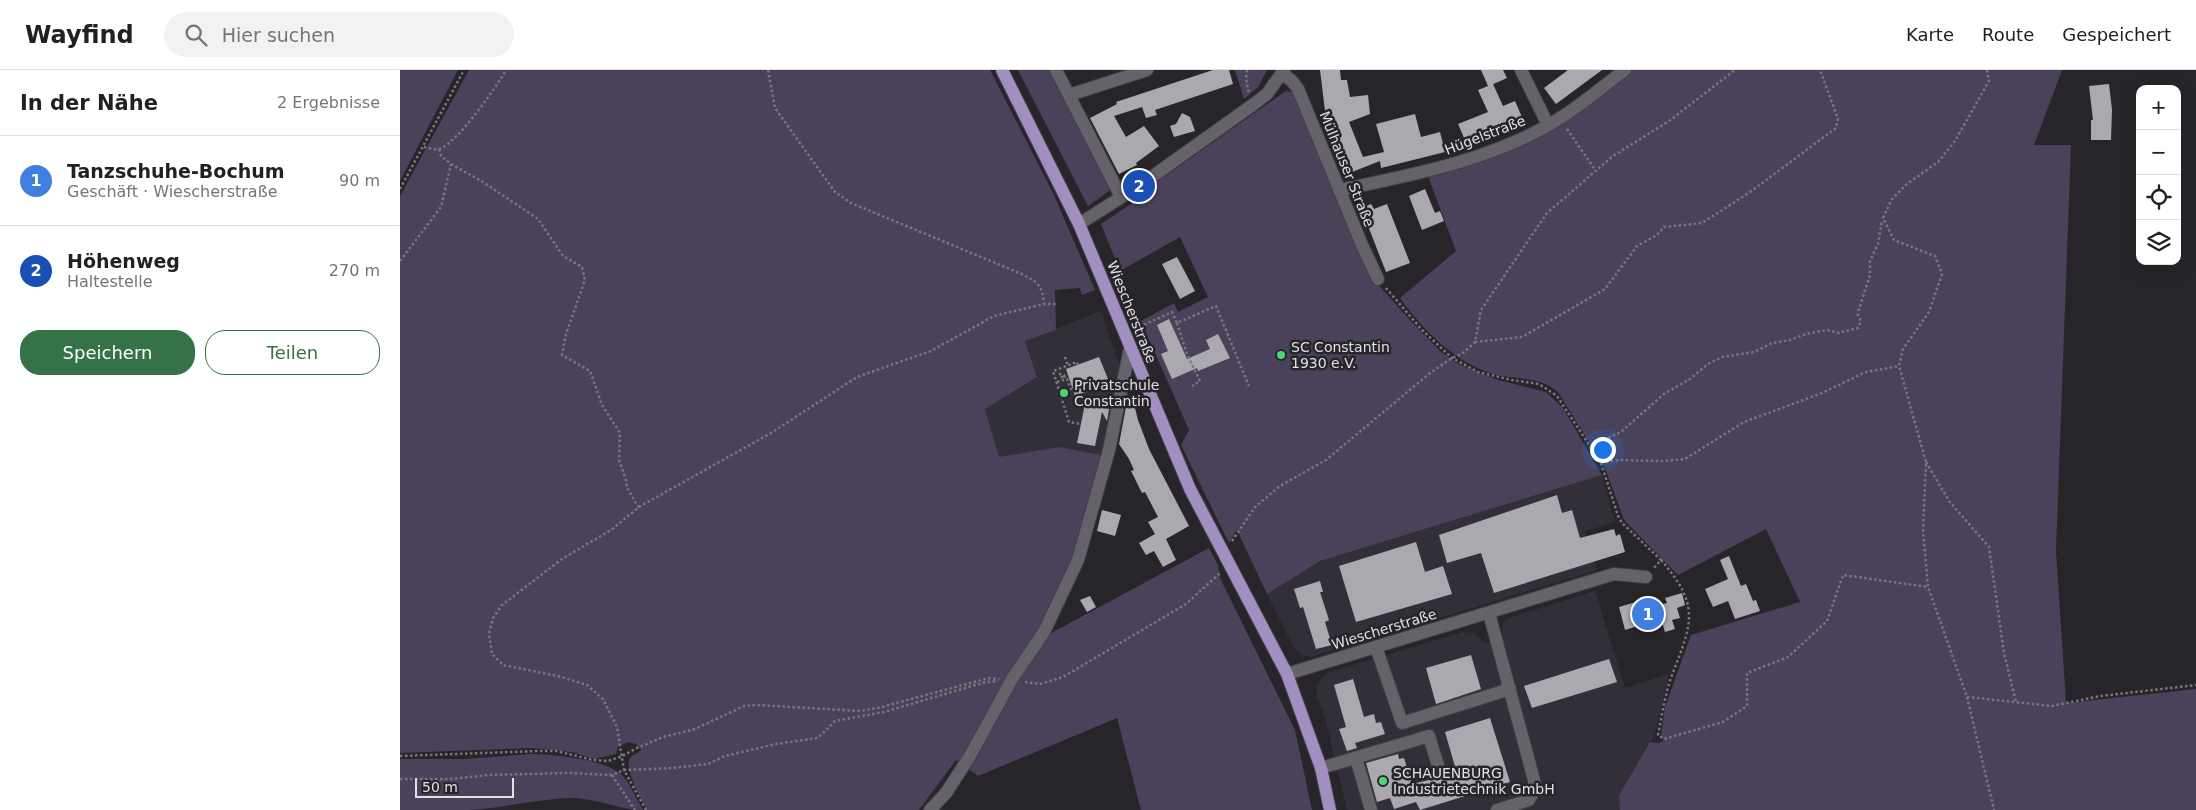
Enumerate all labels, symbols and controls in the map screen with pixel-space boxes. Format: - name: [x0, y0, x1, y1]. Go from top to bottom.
- search box: [164, 12, 514, 57]
- text: Wayfind: [25, 21, 134, 49]
- icon: search: [182, 21, 210, 49]
- text: Hier suchen: [222, 24, 335, 46]
- text: Karte: [1906, 24, 1954, 45]
- text: Route: [1982, 24, 2034, 45]
- text: Gespeichert: [2062, 24, 2171, 45]
- map controls: [2136, 85, 2181, 265]
- button: +: [2136, 85, 2181, 130]
- text: In der Nähe: [20, 91, 158, 115]
- text: 2 Ergebnisse: [277, 93, 380, 112]
- street label: Mülhauser Straße: [1316, 109, 1378, 229]
- street label: Hügelstraße: [1442, 112, 1528, 158]
- button: −: [2136, 130, 2181, 175]
- text: Tanzschuhe-Bochum: [67, 160, 285, 182]
- pin: 2: [1123, 167, 1155, 205]
- text: 1: [30, 171, 42, 190]
- text: 90 m: [339, 171, 380, 190]
- button: locate: [2136, 175, 2181, 220]
- text: Geschäft · Wiescherstraße: [67, 182, 278, 201]
- button: layers: [2136, 220, 2181, 265]
- text: Höhenweg: [67, 250, 180, 272]
- street label: Wiescherstraße: [1104, 259, 1160, 365]
- text: 2: [30, 261, 42, 280]
- text: 270 m: [329, 261, 380, 280]
- text: Haltestelle: [67, 272, 153, 291]
- button: Speichern: [20, 330, 195, 375]
- button: Teilen: [205, 330, 380, 375]
- place label: SC Constantin 1930 e.V.: [1291, 339, 1390, 371]
- marker: SC Constantin 1930 e.V.: [1275, 349, 1287, 361]
- place label: Privatschule Constantin: [1074, 377, 1159, 409]
- marker: Privatschule Constantin: [1058, 387, 1070, 399]
- your location: [1590, 437, 1616, 463]
- pin: 1: [1632, 595, 1664, 633]
- street label: Wiescherstraße: [1330, 605, 1438, 653]
- place label: SCHAUENBURG Industrietechnik GmbH: [1393, 765, 1555, 797]
- scale bar: [415, 775, 514, 798]
- marker: SCHAUENBURG Industrietechnik GmbH: [1377, 775, 1389, 787]
- text: 50 m: [422, 779, 458, 795]

